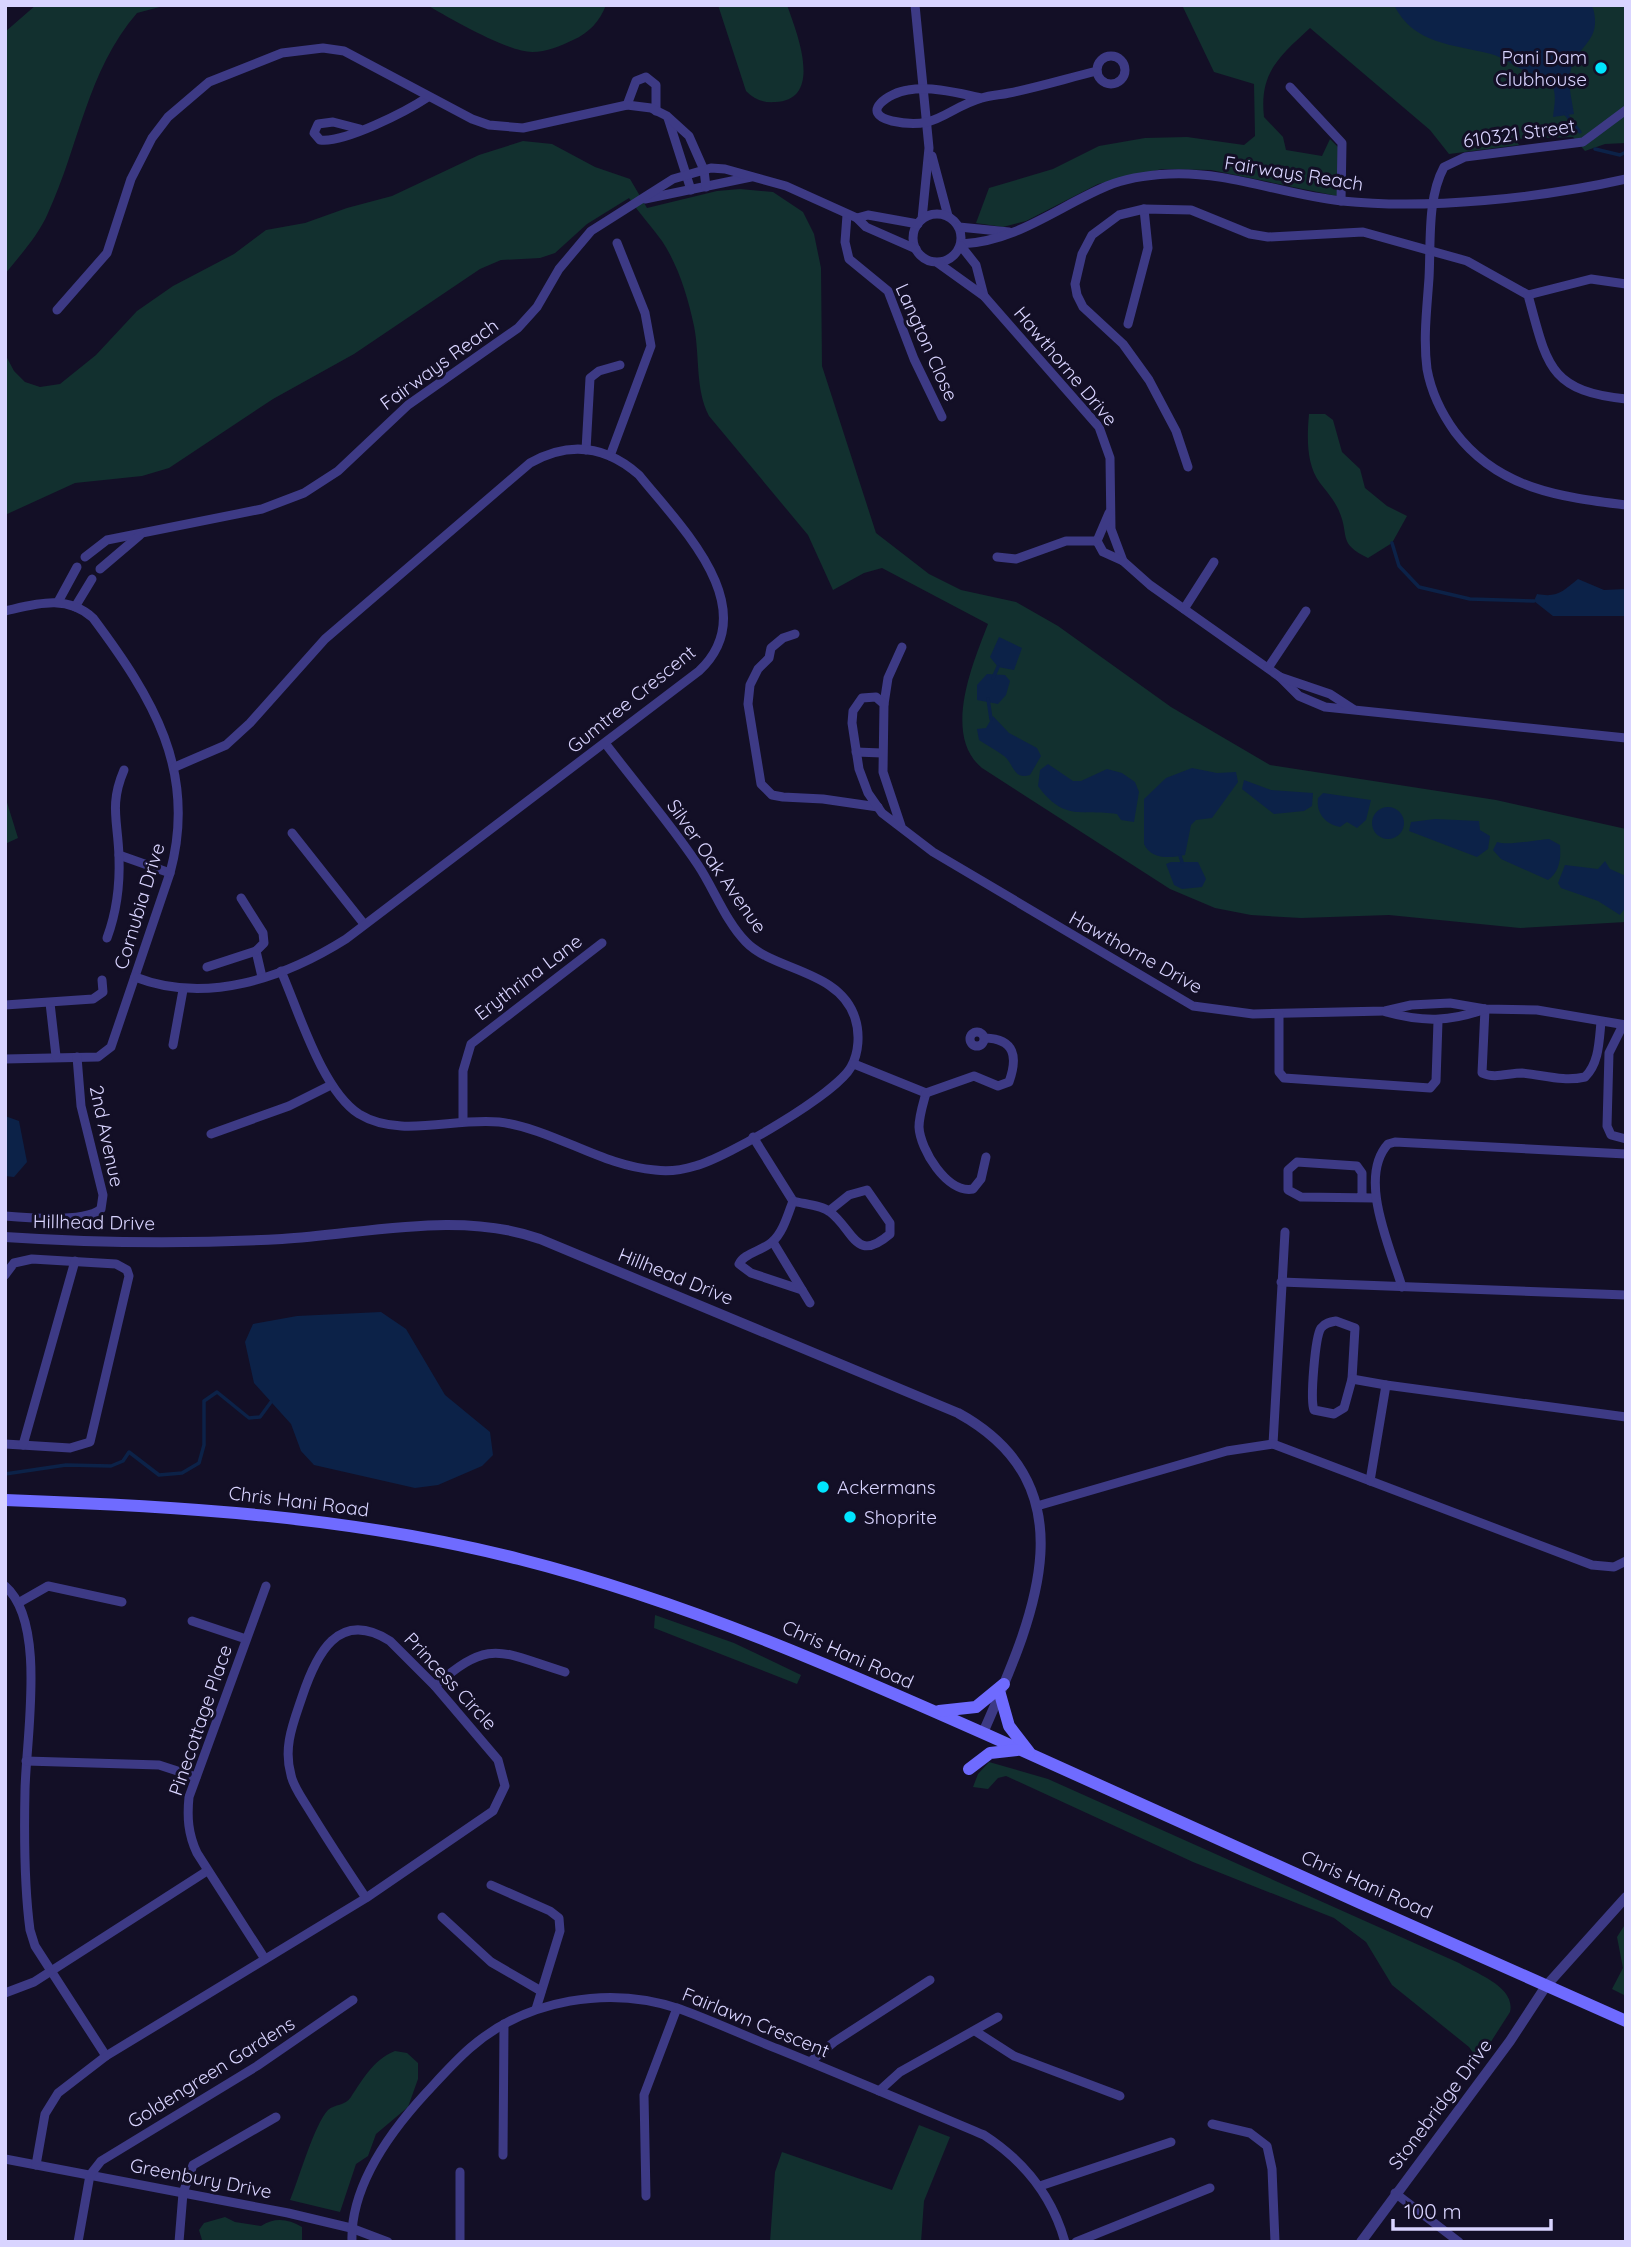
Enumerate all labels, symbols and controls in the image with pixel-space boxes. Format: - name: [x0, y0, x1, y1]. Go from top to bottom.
- place label: Pani Dam Clubhouse: [1495, 45, 1587, 91]
- marker: Pani Dam Clubhouse: [1593, 60, 1609, 76]
- street label: 610321 Street: [1461, 113, 1577, 153]
- street label: Fairways Reach: [1223, 150, 1365, 196]
- street label: Langton Close: [890, 279, 964, 405]
- street label: Hawthorne Drive: [1009, 301, 1123, 431]
- street label: Fairways Reach: [375, 313, 503, 415]
- street label: Gumtree Crescent: [562, 640, 700, 758]
- street label: Silver Oak Avenue: [662, 794, 772, 938]
- street label: Cornubia Drive: [108, 840, 170, 972]
- street label: Hawthorne Drive: [1065, 905, 1207, 999]
- street label: Erythrina Lane: [469, 929, 587, 1025]
- street label: 2nd Avenue: [85, 1083, 129, 1189]
- street label: Hillhead Drive: [33, 1209, 155, 1235]
- street label: Hillhead Drive: [615, 1242, 737, 1310]
- place label: Ackermans: [837, 1475, 936, 1499]
- marker: Ackermans: [815, 1479, 831, 1495]
- street label: Chris Hani Road: [227, 1480, 371, 1522]
- place label: Shoprite: [864, 1505, 937, 1529]
- marker: Shoprite: [842, 1509, 858, 1525]
- street label: Chris Hani Road: [779, 1614, 917, 1694]
- street label: Princess Circle: [399, 1627, 503, 1735]
- street label: Pinecottage Place: [163, 1641, 237, 1799]
- street label: Chris Hani Road: [1298, 1844, 1436, 1924]
- street label: Fairlawn Crescent: [679, 1982, 833, 2062]
- street label: Goldengreen Gardens: [123, 2011, 299, 2133]
- street label: Stonebridge Drive: [1383, 2034, 1497, 2174]
- street label: Greenbury Drive: [128, 2152, 274, 2204]
- scale bar: [1393, 2188, 1550, 2232]
- text: 100 m: [1404, 2198, 1462, 2224]

